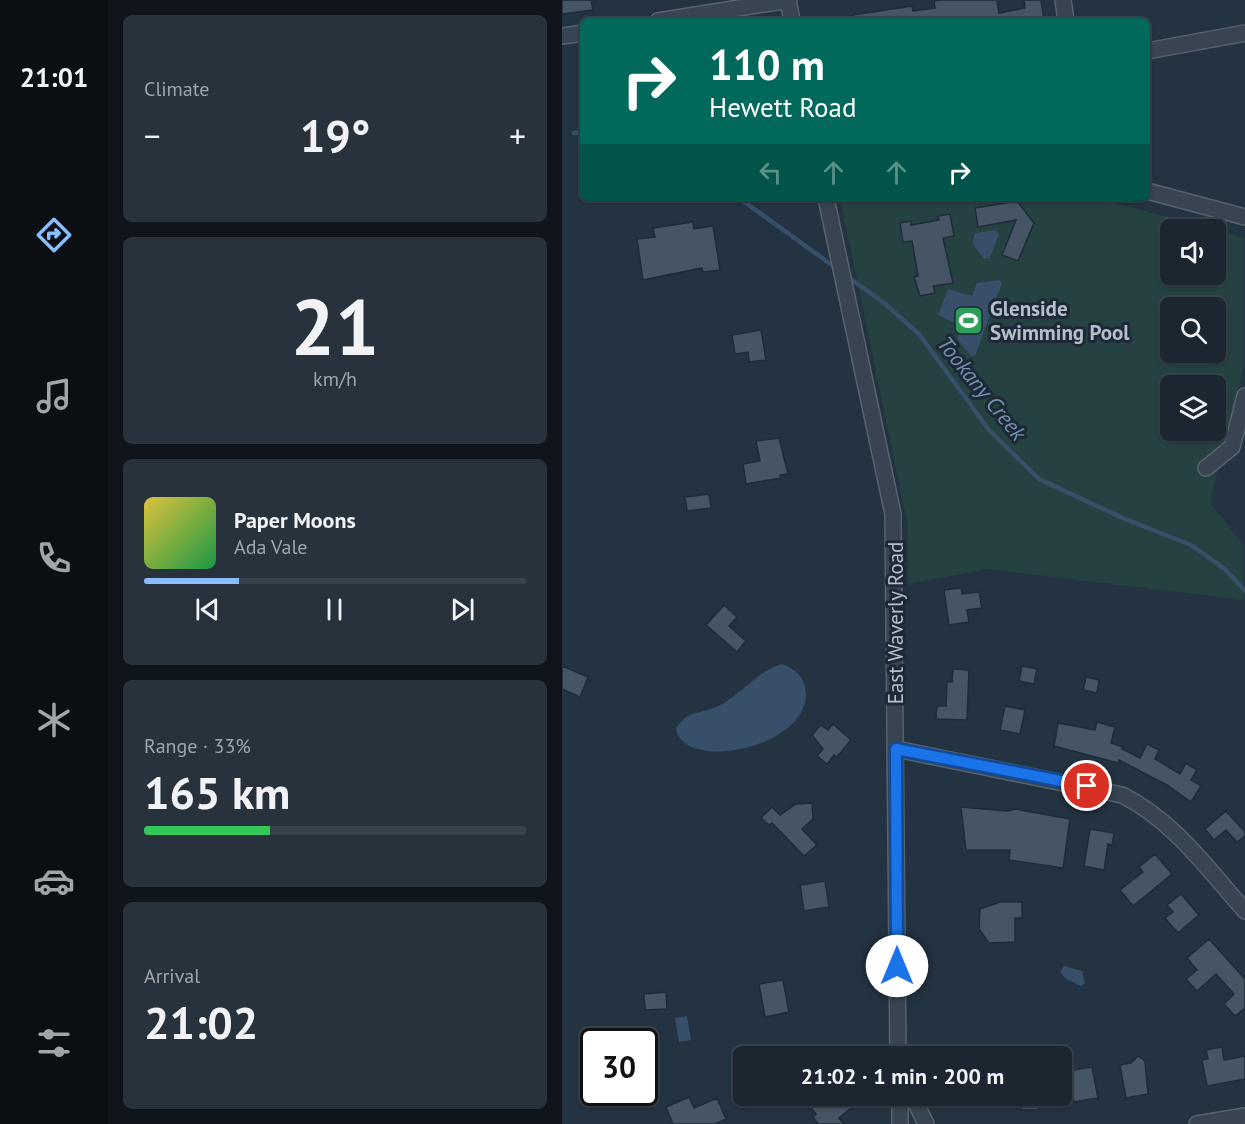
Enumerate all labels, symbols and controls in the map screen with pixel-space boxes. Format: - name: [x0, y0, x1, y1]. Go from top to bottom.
- text: 110 m: [709, 37, 825, 92]
- icon: right: [610, 42, 688, 120]
- text: 21:01: [20, 60, 88, 94]
- text: Climate: [144, 76, 210, 102]
- text: Hewett Road: [709, 90, 857, 124]
- text: 19°: [300, 106, 370, 164]
- text: −: [144, 114, 161, 157]
- text: +: [509, 114, 526, 157]
- icon: left: [754, 156, 787, 189]
- icon: ahead: [817, 156, 850, 189]
- icon: ahead: [880, 156, 913, 189]
- icon: right: [943, 156, 976, 189]
- icon: directions: [33, 214, 75, 256]
- map controls: [1160, 219, 1226, 441]
- button: sound: [1160, 219, 1226, 285]
- text: 21: [291, 276, 379, 377]
- place label: Glenside Swimming Pool: [990, 295, 1130, 346]
- button: search: [1160, 297, 1226, 363]
- sports icon: Glenside Swimming Pool: [953, 304, 985, 336]
- water label: Tookany Creek: [931, 330, 1033, 447]
- text: km/h: [313, 366, 357, 392]
- icon: music: [33, 375, 75, 417]
- button: layers: [1160, 375, 1226, 441]
- text: Paper Moons: [234, 506, 356, 534]
- text: Ada Vale: [234, 534, 307, 560]
- icon: phone: [33, 537, 75, 579]
- street label: East Waverly Road: [882, 542, 909, 704]
- icon: previous: [191, 593, 224, 626]
- icon: pause: [318, 593, 351, 626]
- icon: next: [446, 593, 479, 626]
- icon: climate: [33, 699, 75, 741]
- text: Range · 33%: [144, 733, 251, 759]
- pin: [1061, 760, 1112, 811]
- text: 165 km: [144, 763, 290, 821]
- icon: arrive: [1070, 769, 1103, 802]
- icon: car: [33, 860, 75, 902]
- position arrow: [865, 934, 929, 998]
- text: Arrival: [144, 963, 200, 989]
- text: 21:02: [144, 993, 258, 1051]
- icon: filters: [33, 1022, 75, 1064]
- speed limit sign: 30: [580, 1028, 658, 1106]
- text: 21:02 · 1 min · 200 m: [801, 1062, 1004, 1090]

